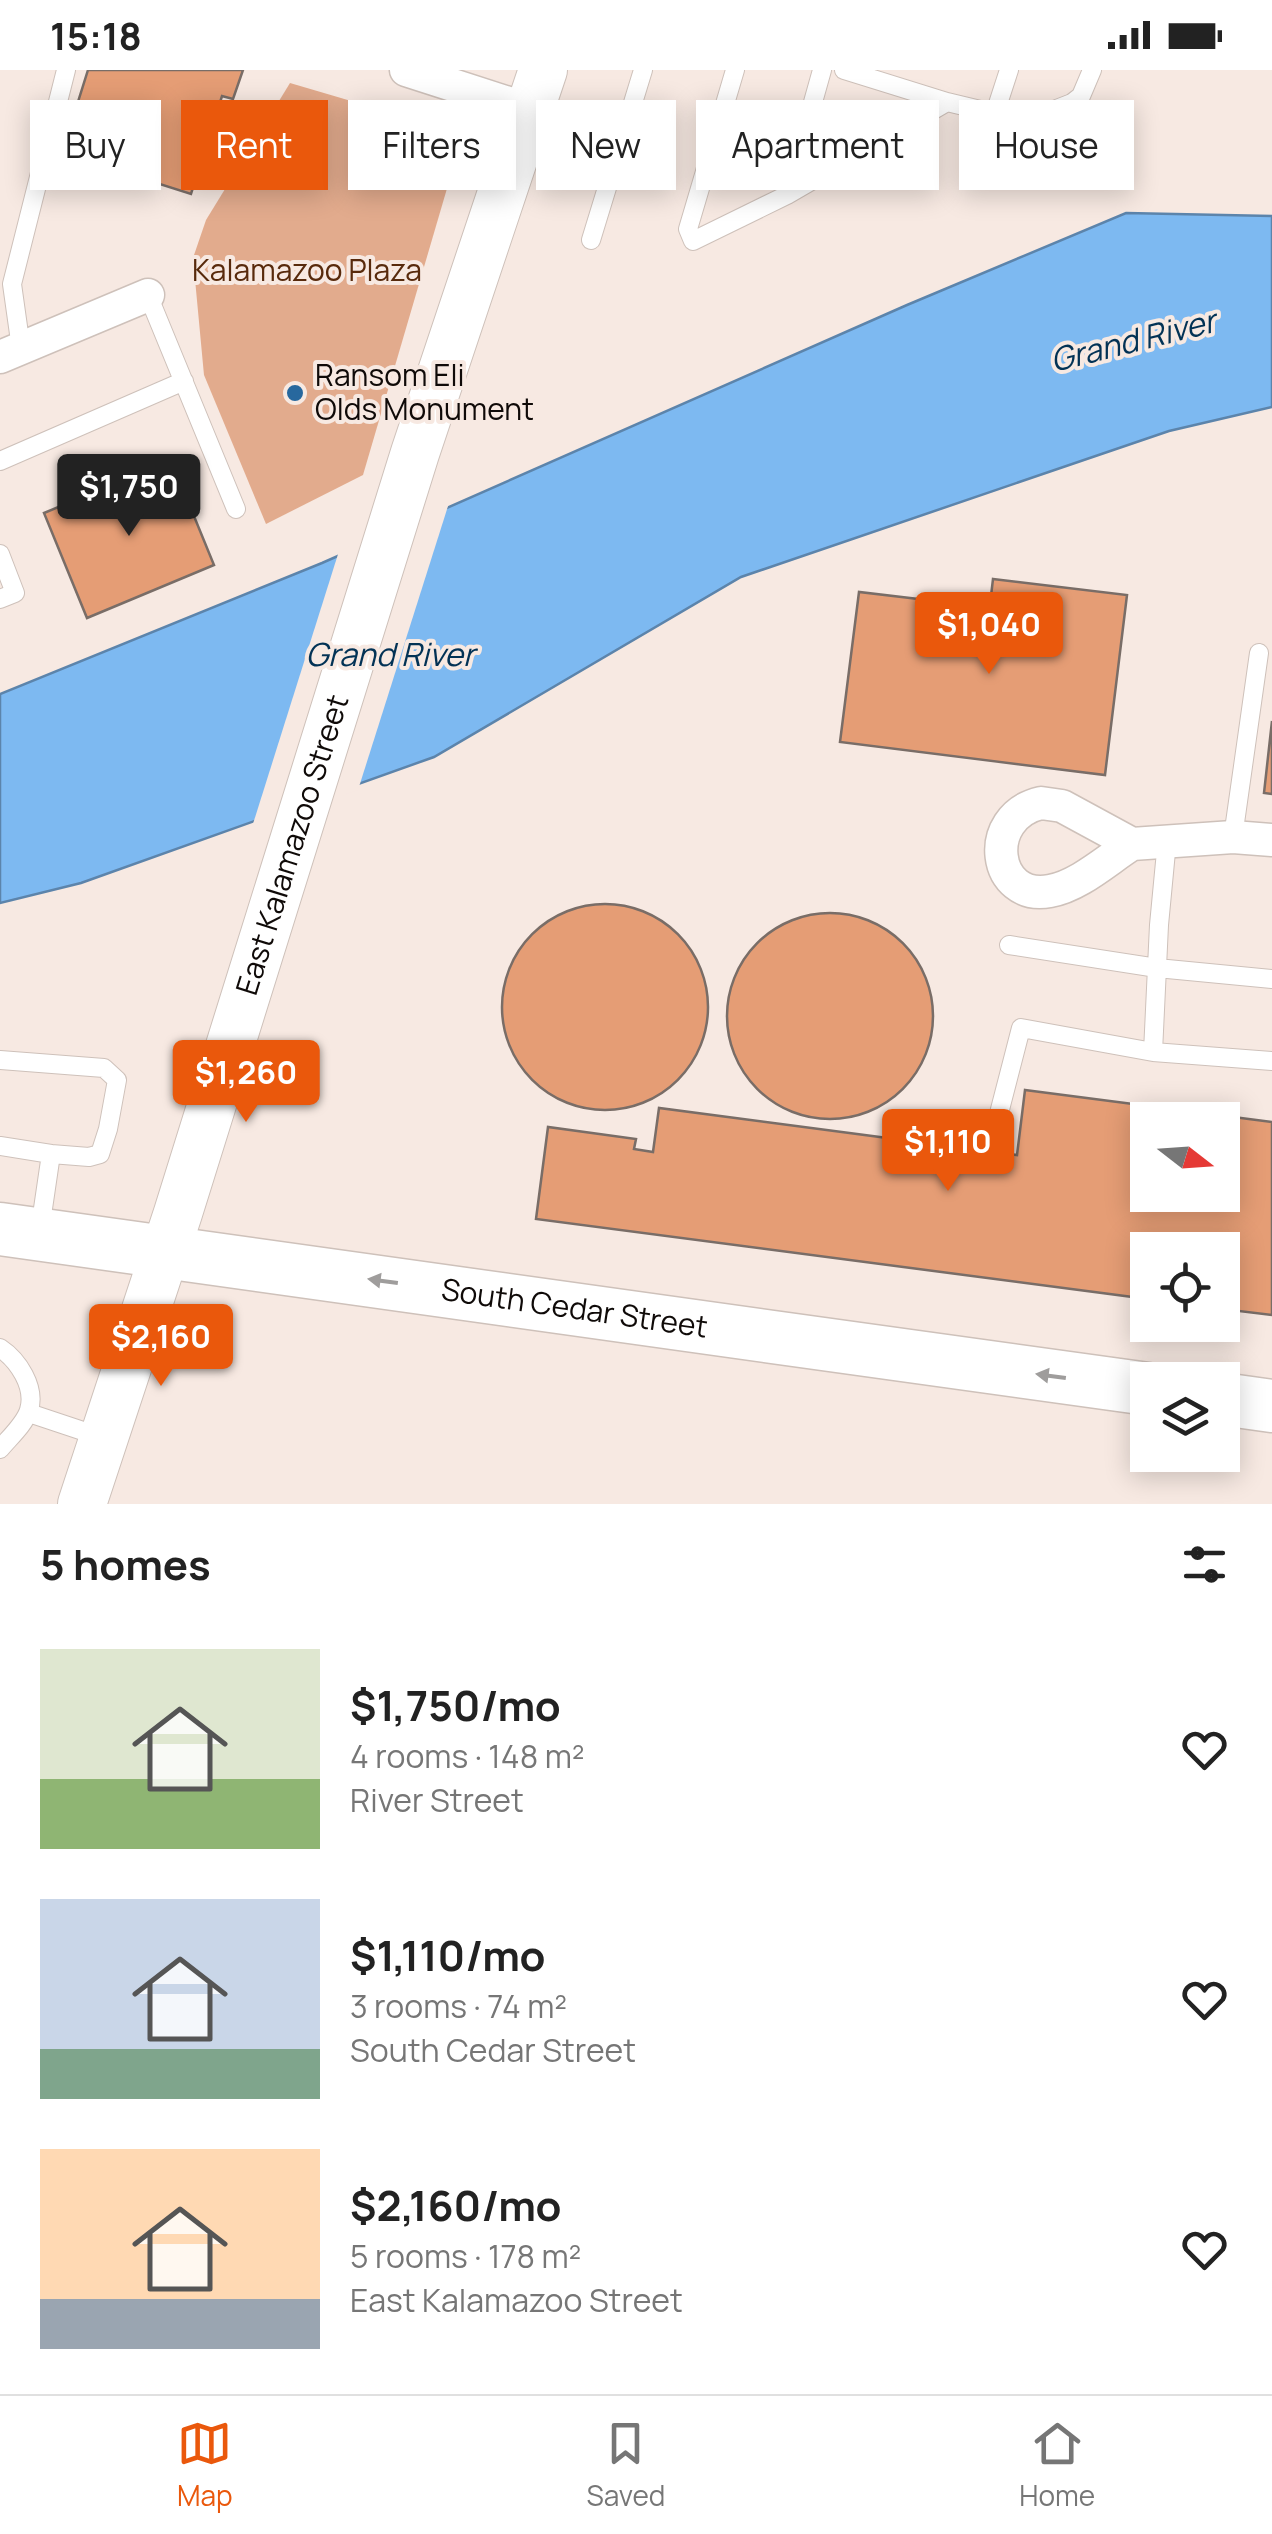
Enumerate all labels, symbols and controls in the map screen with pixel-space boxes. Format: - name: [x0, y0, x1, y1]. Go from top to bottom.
- text: 15:18: [50, 9, 142, 61]
- chip: Buy: [30, 100, 161, 190]
- chip: Rent: [181, 100, 328, 190]
- chip: Filters: [348, 100, 516, 190]
- chip: New: [536, 100, 676, 190]
- chip: Apartment: [696, 100, 939, 190]
- chip: House: [959, 100, 1134, 190]
- park label: Kalamazoo Plaza: [192, 249, 422, 290]
- water label: Grand River: [1045, 297, 1224, 382]
- place label: Ransom Eli Olds Monument: [315, 354, 534, 429]
- marker: Ransom Eli Olds Monument: [284, 382, 306, 404]
- pin: $1,750: [48, 454, 210, 539]
- text: $1,750: [79, 464, 179, 508]
- pin: $1,040: [908, 592, 1070, 677]
- text: $1,040: [937, 602, 1041, 646]
- water label: Grand River: [306, 632, 479, 676]
- street label: East Kalamazoo Street: [225, 689, 357, 1000]
- pin: $1,260: [165, 1040, 327, 1125]
- text: $1,260: [195, 1050, 297, 1094]
- north arrow: [1130, 1102, 1240, 1212]
- map controls: [1130, 1102, 1240, 1472]
- pin: $1,110: [867, 1109, 1029, 1194]
- text: $1,110: [904, 1119, 992, 1163]
- button: locate: [1130, 1232, 1240, 1342]
- street label: South Cedar Street: [439, 1268, 710, 1347]
- one-way arrow: [366, 1272, 398, 1288]
- pin: $2,160: [80, 1304, 242, 1389]
- text: $2,160: [111, 1314, 211, 1358]
- button: layers: [1130, 1362, 1240, 1472]
- one-way arrow: [1035, 1368, 1066, 1384]
- text: 5 homes: [40, 1535, 211, 1593]
- icon: filters: [1177, 1537, 1232, 1592]
- text: $1,750/mo: [350, 1676, 561, 1734]
- icon: home: [120, 1689, 240, 1809]
- icon: heart: [1177, 1722, 1232, 1777]
- text: 4 rooms · 148 m²: [350, 1734, 585, 1778]
- text: River Street: [350, 1778, 524, 1822]
- text: $1,110/mo: [350, 1926, 546, 1984]
- icon: home: [120, 1939, 240, 2059]
- icon: heart: [1177, 1972, 1232, 2027]
- text: 3 rooms · 74 m²: [350, 1984, 567, 2028]
- text: South Cedar Street: [350, 2028, 636, 2072]
- text: $2,160/mo: [350, 2176, 562, 2234]
- icon: home: [120, 2189, 240, 2309]
- icon: heart: [1177, 2222, 1232, 2277]
- text: 5 rooms · 178 m²: [350, 2234, 581, 2278]
- text: East Kalamazoo Street: [350, 2278, 683, 2322]
- tab: Map: [177, 2416, 233, 2514]
- tab: Saved: [587, 2416, 665, 2514]
- tab: Home: [1019, 2416, 1095, 2514]

